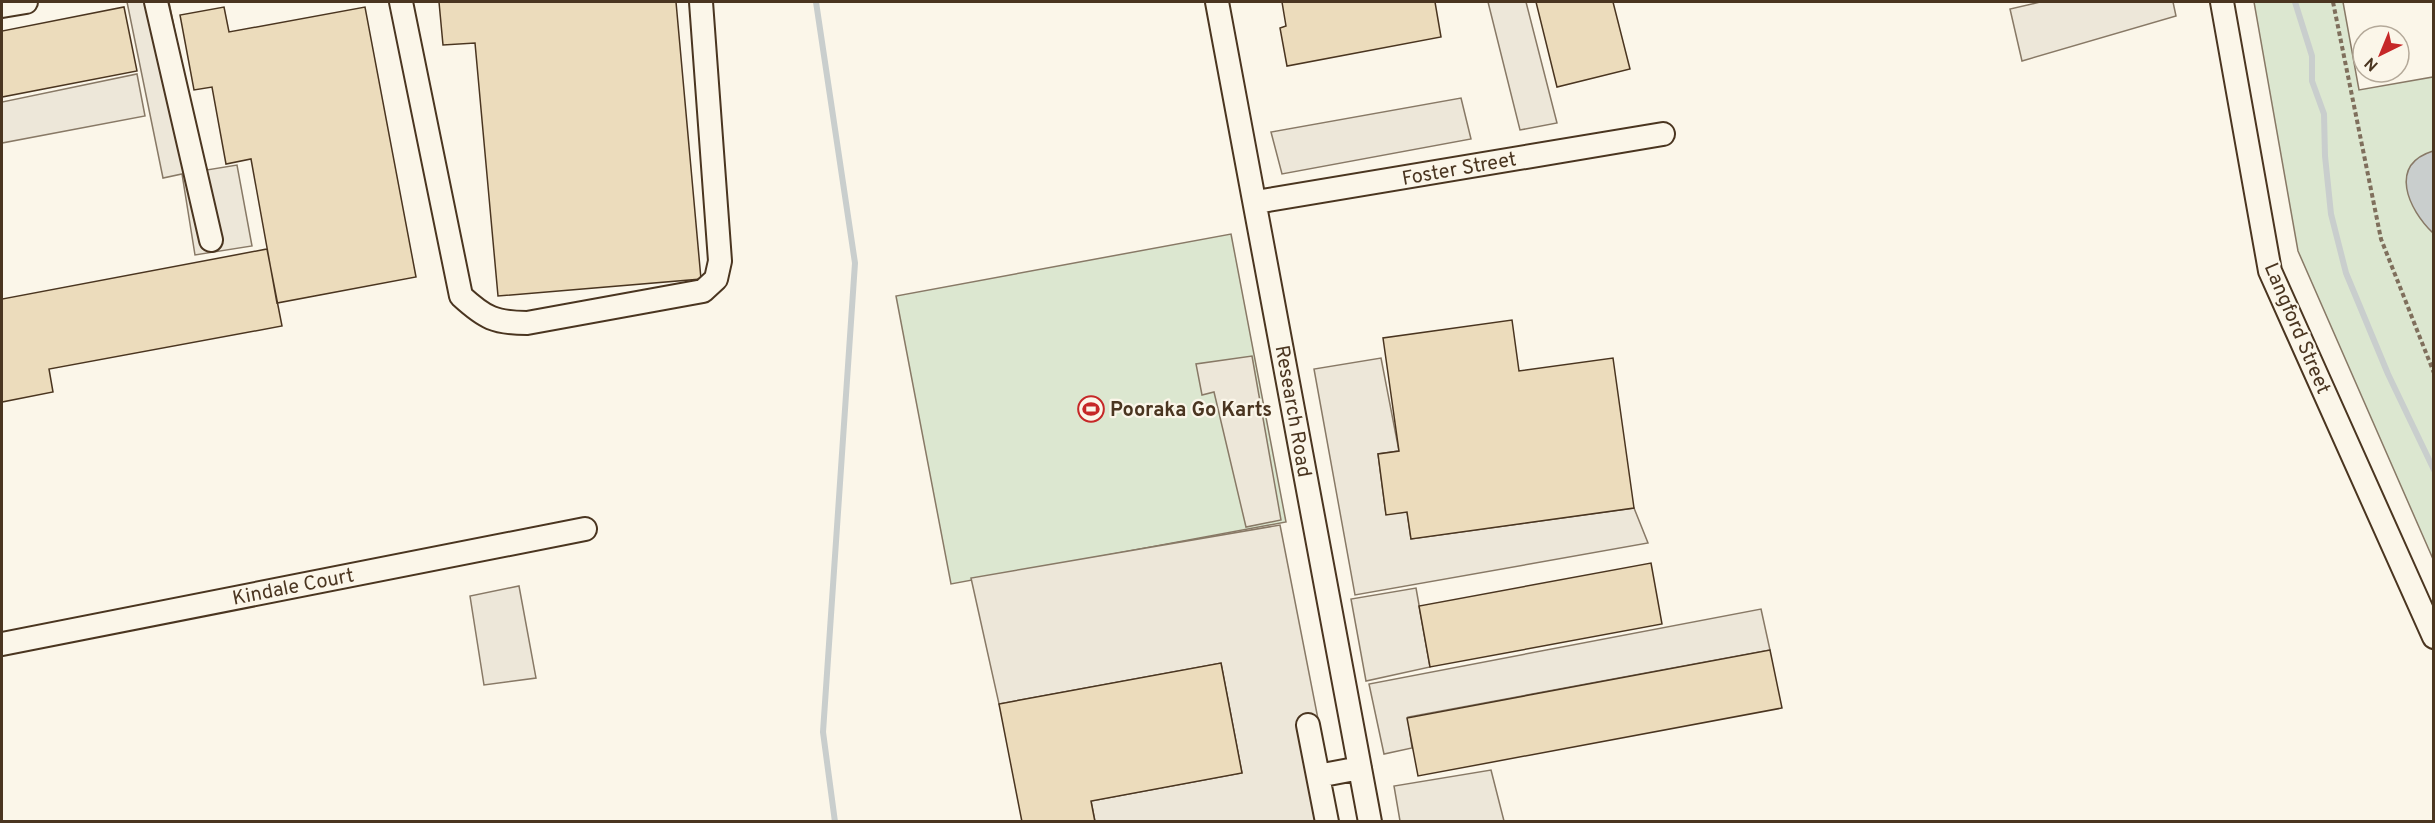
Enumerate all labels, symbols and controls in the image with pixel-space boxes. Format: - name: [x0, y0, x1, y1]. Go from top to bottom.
- north arrow: [2351, 24, 2411, 84]
- text: N: [2361, 52, 2383, 75]
- street label: Foster Street: [1400, 147, 1519, 193]
- street label: Langford Street: [2257, 259, 2336, 398]
- street label: Research Road: [1268, 343, 1316, 479]
- sports icon: Pooraka Go Karts: [1076, 394, 1106, 424]
- place label: Pooraka Go Karts: [1110, 398, 1272, 424]
- street label: Kindale Court: [230, 563, 357, 613]

